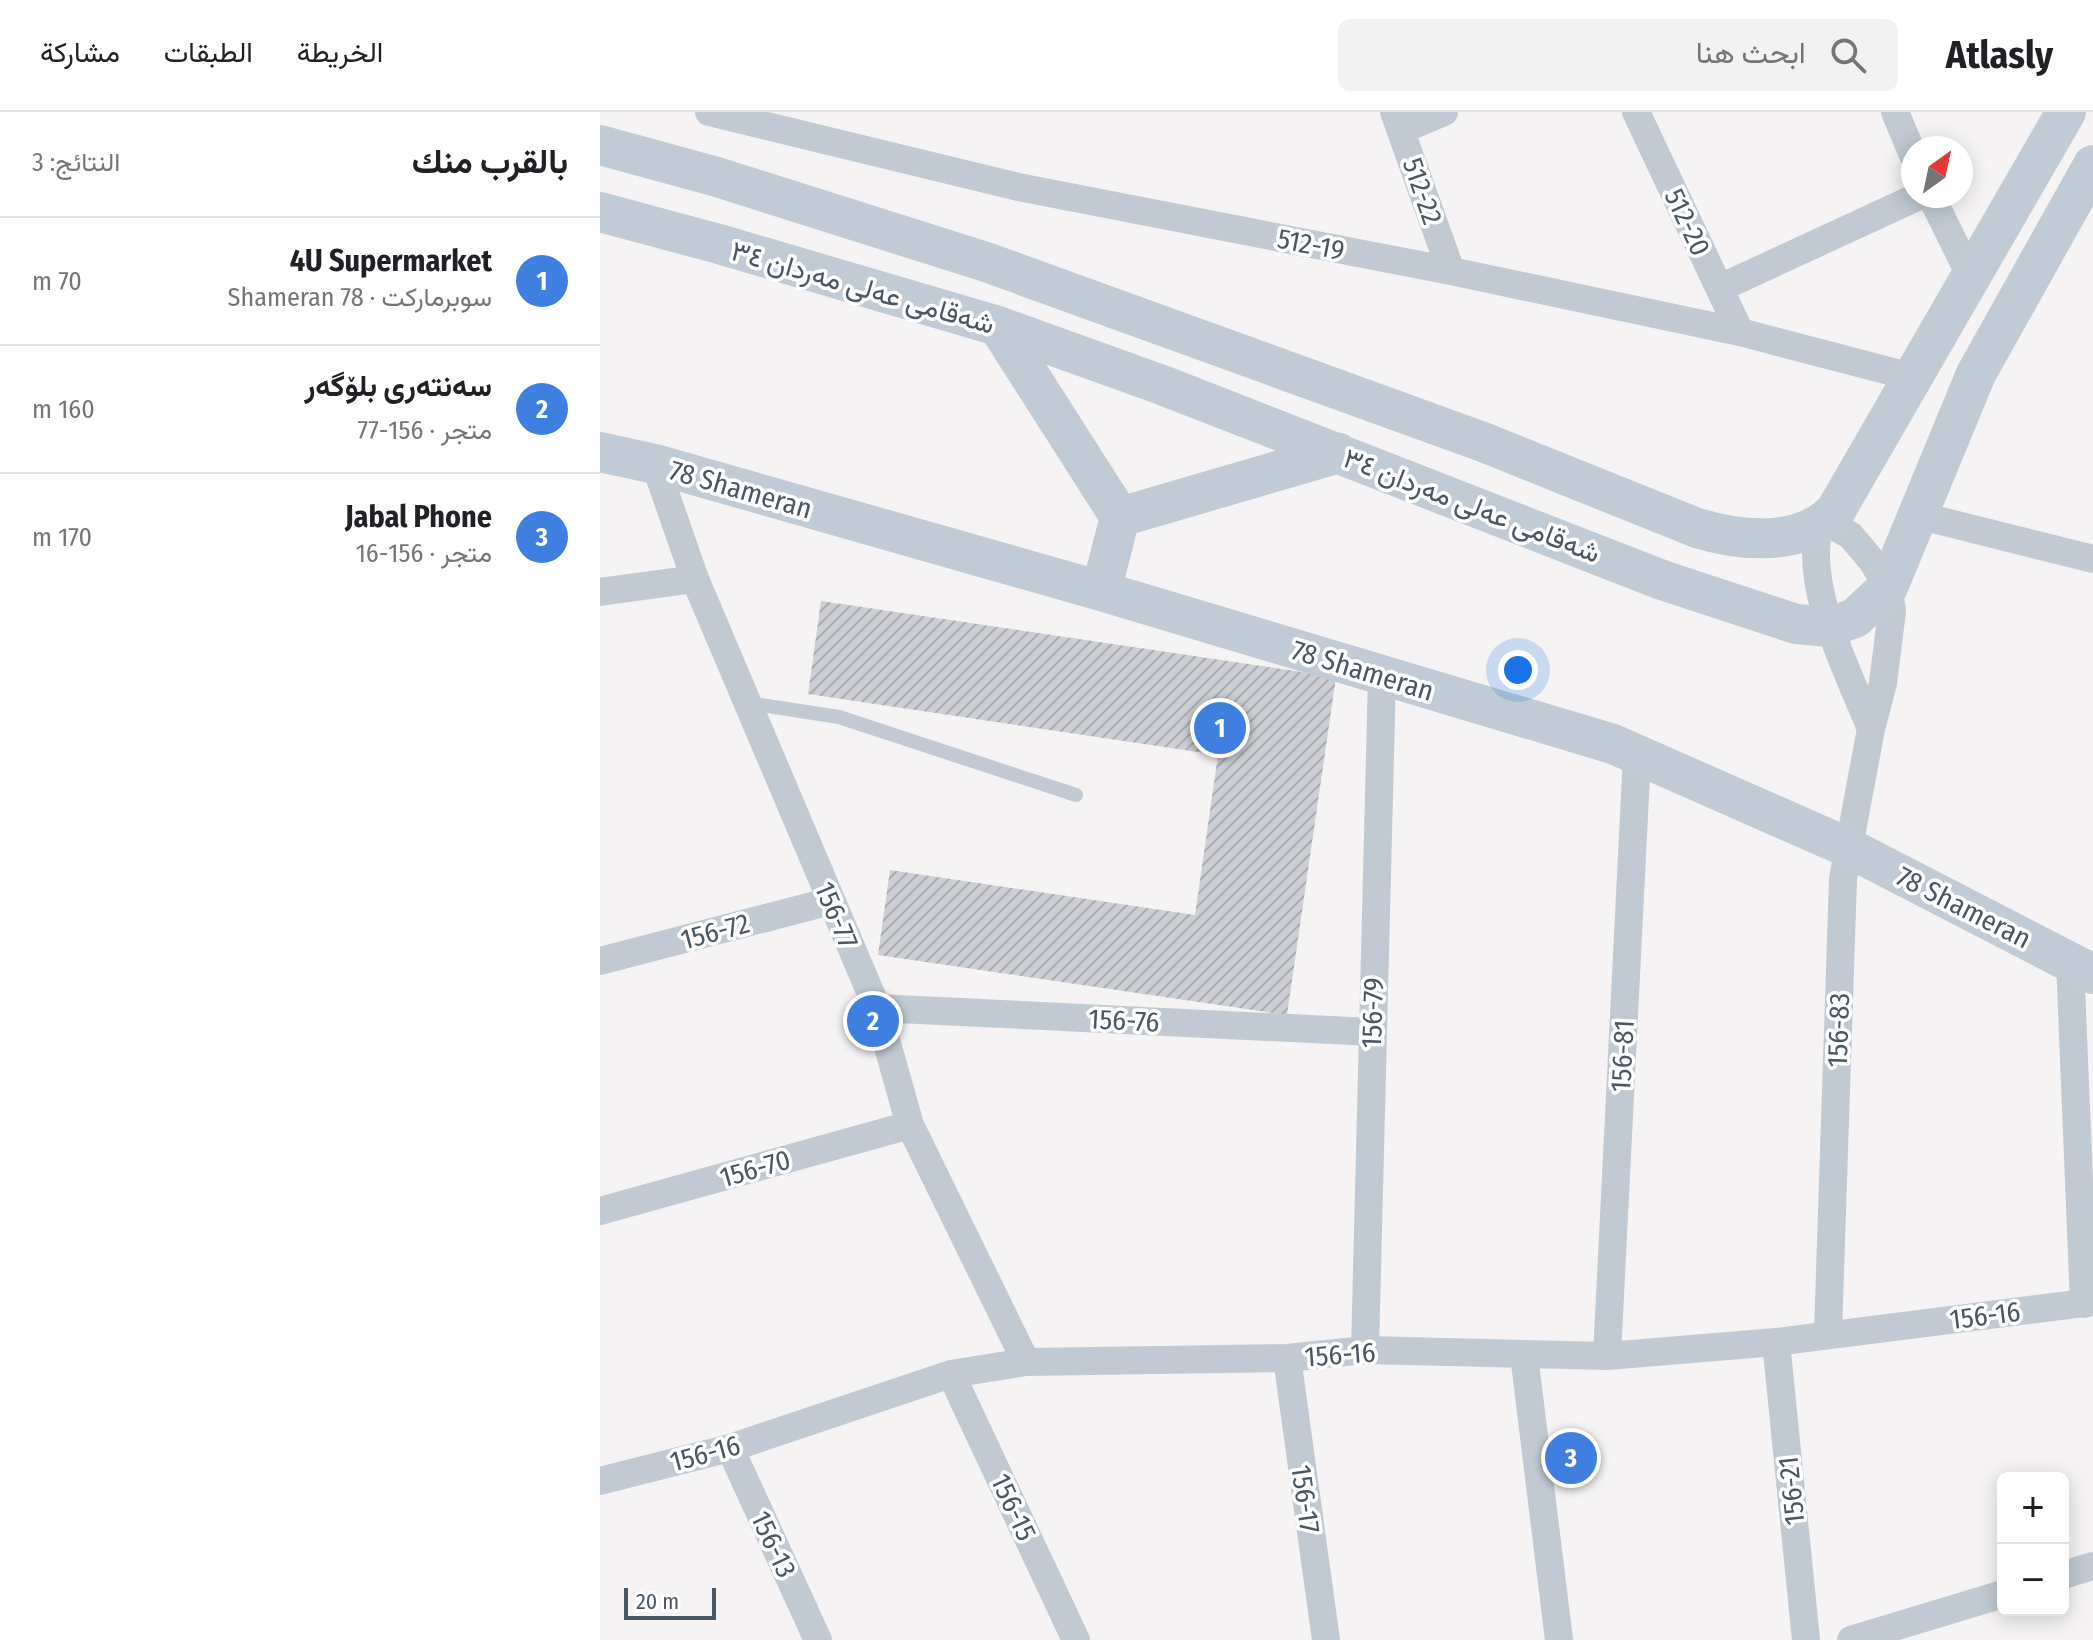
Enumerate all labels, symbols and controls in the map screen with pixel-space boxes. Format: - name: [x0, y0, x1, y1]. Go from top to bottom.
- search box: [1338, 19, 1898, 91]
- text: Atlasly: [1946, 32, 2053, 78]
- icon: search: [1826, 33, 1870, 77]
- text: ابحث هنا: [1696, 35, 1806, 71]
- text: مشاركة: [40, 36, 120, 69]
- text: الطبقات: [164, 36, 253, 69]
- text: الخريطة: [297, 36, 383, 69]
- north arrow: [1901, 136, 1973, 208]
- text: بالقرب منك: [412, 141, 568, 182]
- text: النتائج: 3: [32, 147, 120, 178]
- street label: 512-22: [1396, 154, 1449, 229]
- street label: 512-20: [1658, 183, 1717, 261]
- street label: 512-19: [1275, 222, 1347, 267]
- street label: شەقامی عەلی مەردان ٣٤: [727, 234, 998, 342]
- text: 4U Supermarket: [290, 243, 492, 279]
- text: 70 m: [32, 266, 82, 297]
- text: 1: [537, 266, 548, 297]
- text: سوبرماركت · 78 Shameran: [228, 282, 492, 313]
- text: سەنتەری بلۆگەر: [304, 368, 492, 404]
- text: 160 m: [32, 394, 95, 425]
- text: 2: [536, 394, 548, 425]
- text: متجر · 156-77: [358, 415, 492, 446]
- street label: شەقامی عەلی مەردان ٣٤: [1338, 441, 1605, 571]
- street label: 78 Shameran: [666, 453, 816, 526]
- text: Jabal Phone: [345, 499, 492, 535]
- text: 170 m: [32, 522, 92, 553]
- text: 3: [536, 522, 548, 553]
- text: متجر · 156-16: [356, 538, 492, 569]
- street label: 78 Shameran: [1288, 633, 1438, 708]
- your location: [1498, 650, 1538, 690]
- pin: 1: [1194, 698, 1246, 758]
- street label: 78 Shameran: [1891, 859, 2037, 955]
- street label: 156-77: [808, 877, 865, 953]
- street label: 156-72: [677, 907, 753, 956]
- street label: 156-79: [1355, 977, 1390, 1049]
- pin: 2: [847, 991, 899, 1051]
- street label: 156-83: [1821, 992, 1856, 1068]
- street label: 156-76: [1088, 1002, 1160, 1039]
- street label: 156-81: [1604, 1019, 1641, 1093]
- street label: 156-70: [716, 1143, 794, 1194]
- street label: 156-16: [1948, 1295, 2022, 1336]
- street label: 156-16: [1304, 1336, 1377, 1373]
- street label: 156-16: [667, 1428, 744, 1479]
- pin: 3: [1545, 1428, 1597, 1488]
- street label: 156-21: [1771, 1455, 1812, 1527]
- street label: 156-17: [1284, 1463, 1327, 1535]
- street label: 156-15: [984, 1469, 1043, 1546]
- map controls: [1997, 1472, 2069, 1616]
- button: +: [1997, 1472, 2069, 1544]
- street label: 156-13: [744, 1506, 803, 1583]
- button: −: [1997, 1544, 2069, 1616]
- scale bar: [624, 1584, 716, 1620]
- text: 20 m: [636, 1588, 679, 1615]

